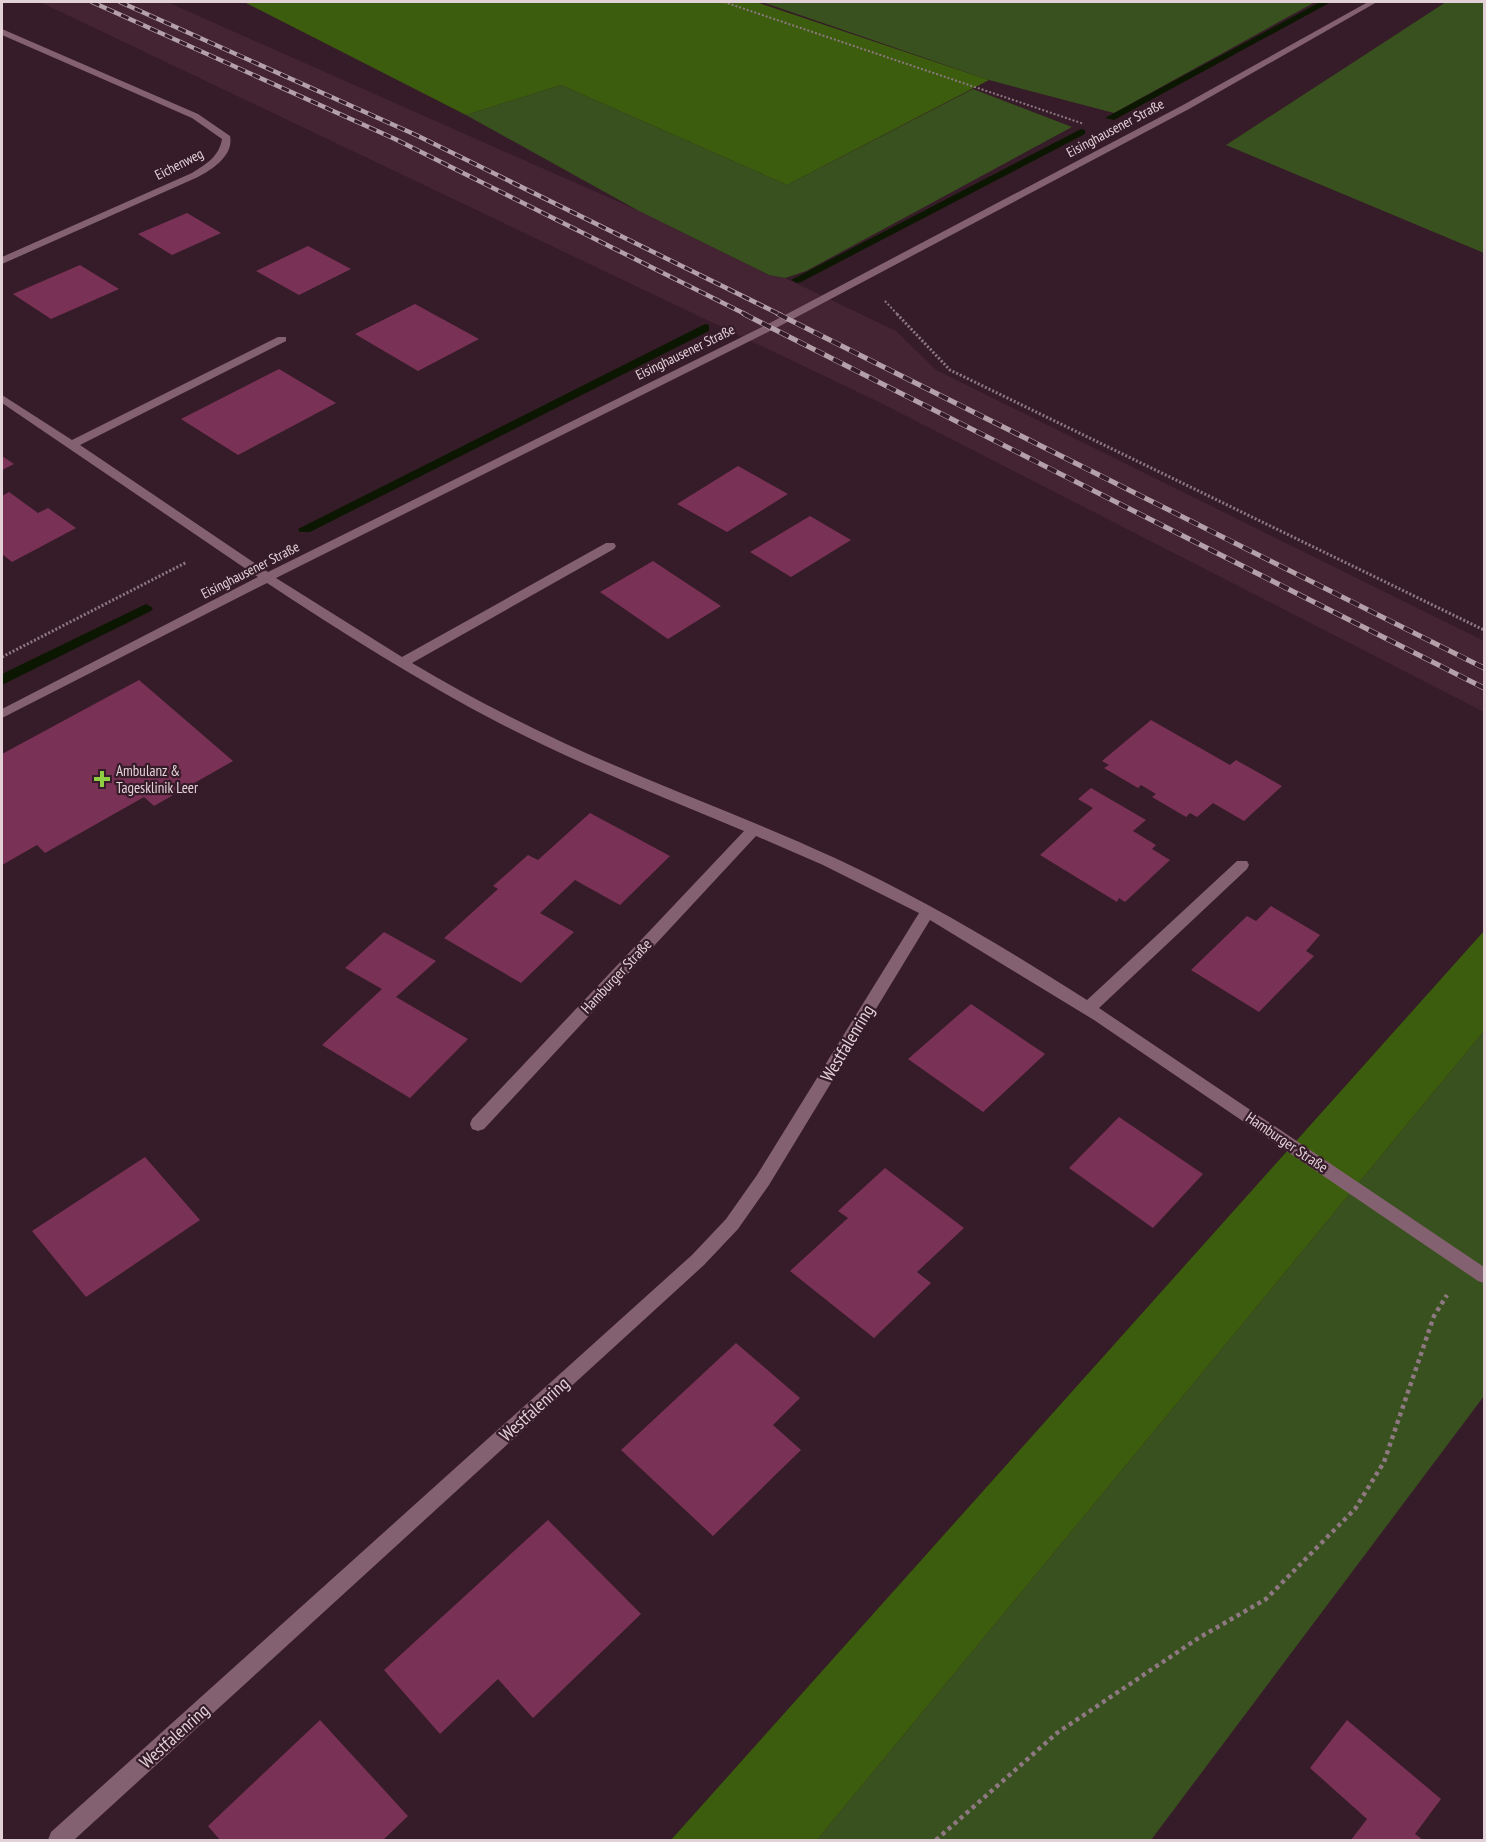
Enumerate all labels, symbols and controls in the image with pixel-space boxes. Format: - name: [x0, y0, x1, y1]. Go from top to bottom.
- street label: Eisinghausener Straße: [1063, 95, 1167, 161]
- street label: Eichenweg: [152, 144, 206, 184]
- street label: Eisinghausener Straße: [633, 320, 738, 384]
- street label: Eisinghausener Straße: [198, 537, 302, 603]
- place label: Ambulanz & Tagesklinik Leer: [116, 761, 199, 797]
- marker: Ambulanz & Tagesklinik Leer: [93, 770, 111, 788]
- street label: Hamburger Straße: [577, 935, 655, 1017]
- street label: Westfalenring: [815, 1000, 879, 1086]
- street label: Hamburger Straße: [1242, 1108, 1332, 1176]
- street label: Westfalenring: [494, 1372, 574, 1446]
- street label: Westfalenring: [134, 1699, 214, 1773]

